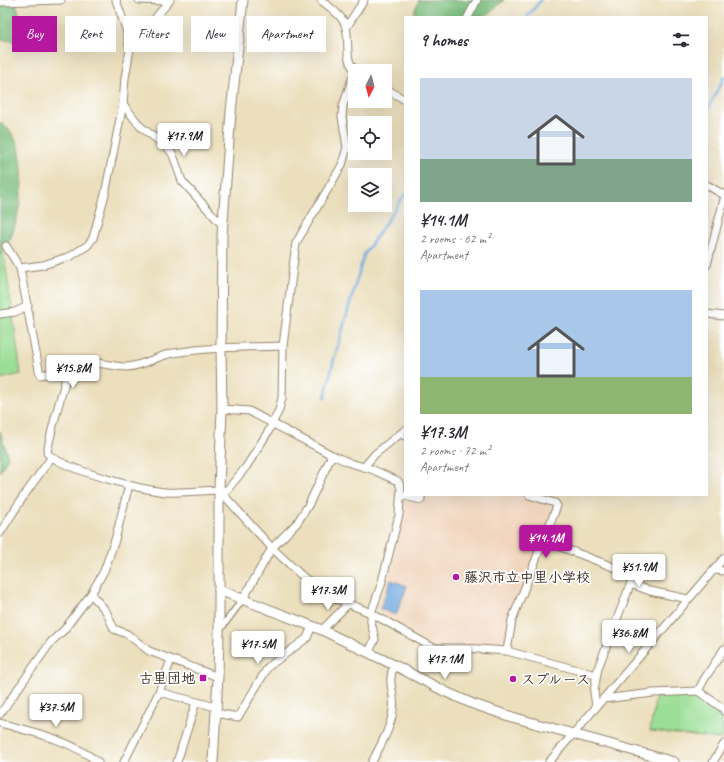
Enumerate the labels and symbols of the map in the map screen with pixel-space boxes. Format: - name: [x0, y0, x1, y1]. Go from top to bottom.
- north arrow: [348, 64, 392, 108]
- pin: ¥17.9M: [151, 123, 217, 157]
- pin: ¥15.8M: [40, 355, 106, 389]
- pin: ¥14.1M: [513, 525, 579, 559]
- pin: ¥51.9M: [606, 554, 672, 588]
- place label: 藤沢市立中里小学校: [464, 569, 590, 586]
- marker: 藤沢市立中里小学校: [451, 572, 461, 582]
- pin: ¥17.3M: [295, 577, 361, 611]
- pin: ¥36.8M: [596, 620, 662, 654]
- pin: ¥17.5M: [225, 631, 291, 665]
- pin: ¥17.1M: [412, 646, 478, 680]
- place label: 古里団地: [139, 670, 195, 687]
- place label: スプルース: [521, 671, 590, 688]
- marker: 古里団地: [198, 673, 208, 683]
- marker: スプルース: [508, 674, 518, 684]
- pin: ¥37.5M: [23, 694, 89, 728]

